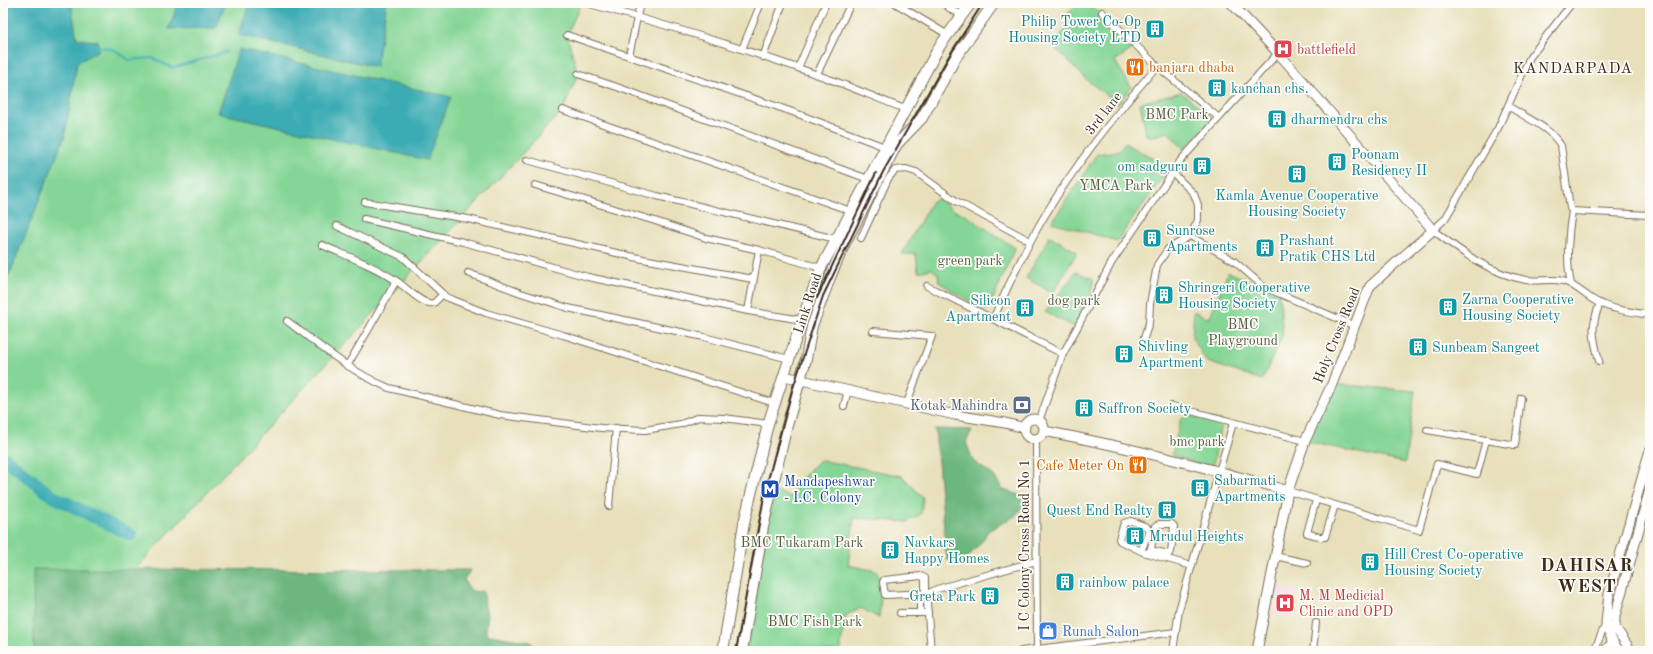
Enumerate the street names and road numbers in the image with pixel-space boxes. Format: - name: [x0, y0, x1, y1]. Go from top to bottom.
- street label: 3rd lane: [1083, 90, 1125, 138]
- street label: Link Road: [792, 271, 824, 335]
- street label: Holy Cross Road: [1311, 285, 1363, 385]
- street label: I C Colony Cross Road No 1: [1018, 459, 1032, 631]

